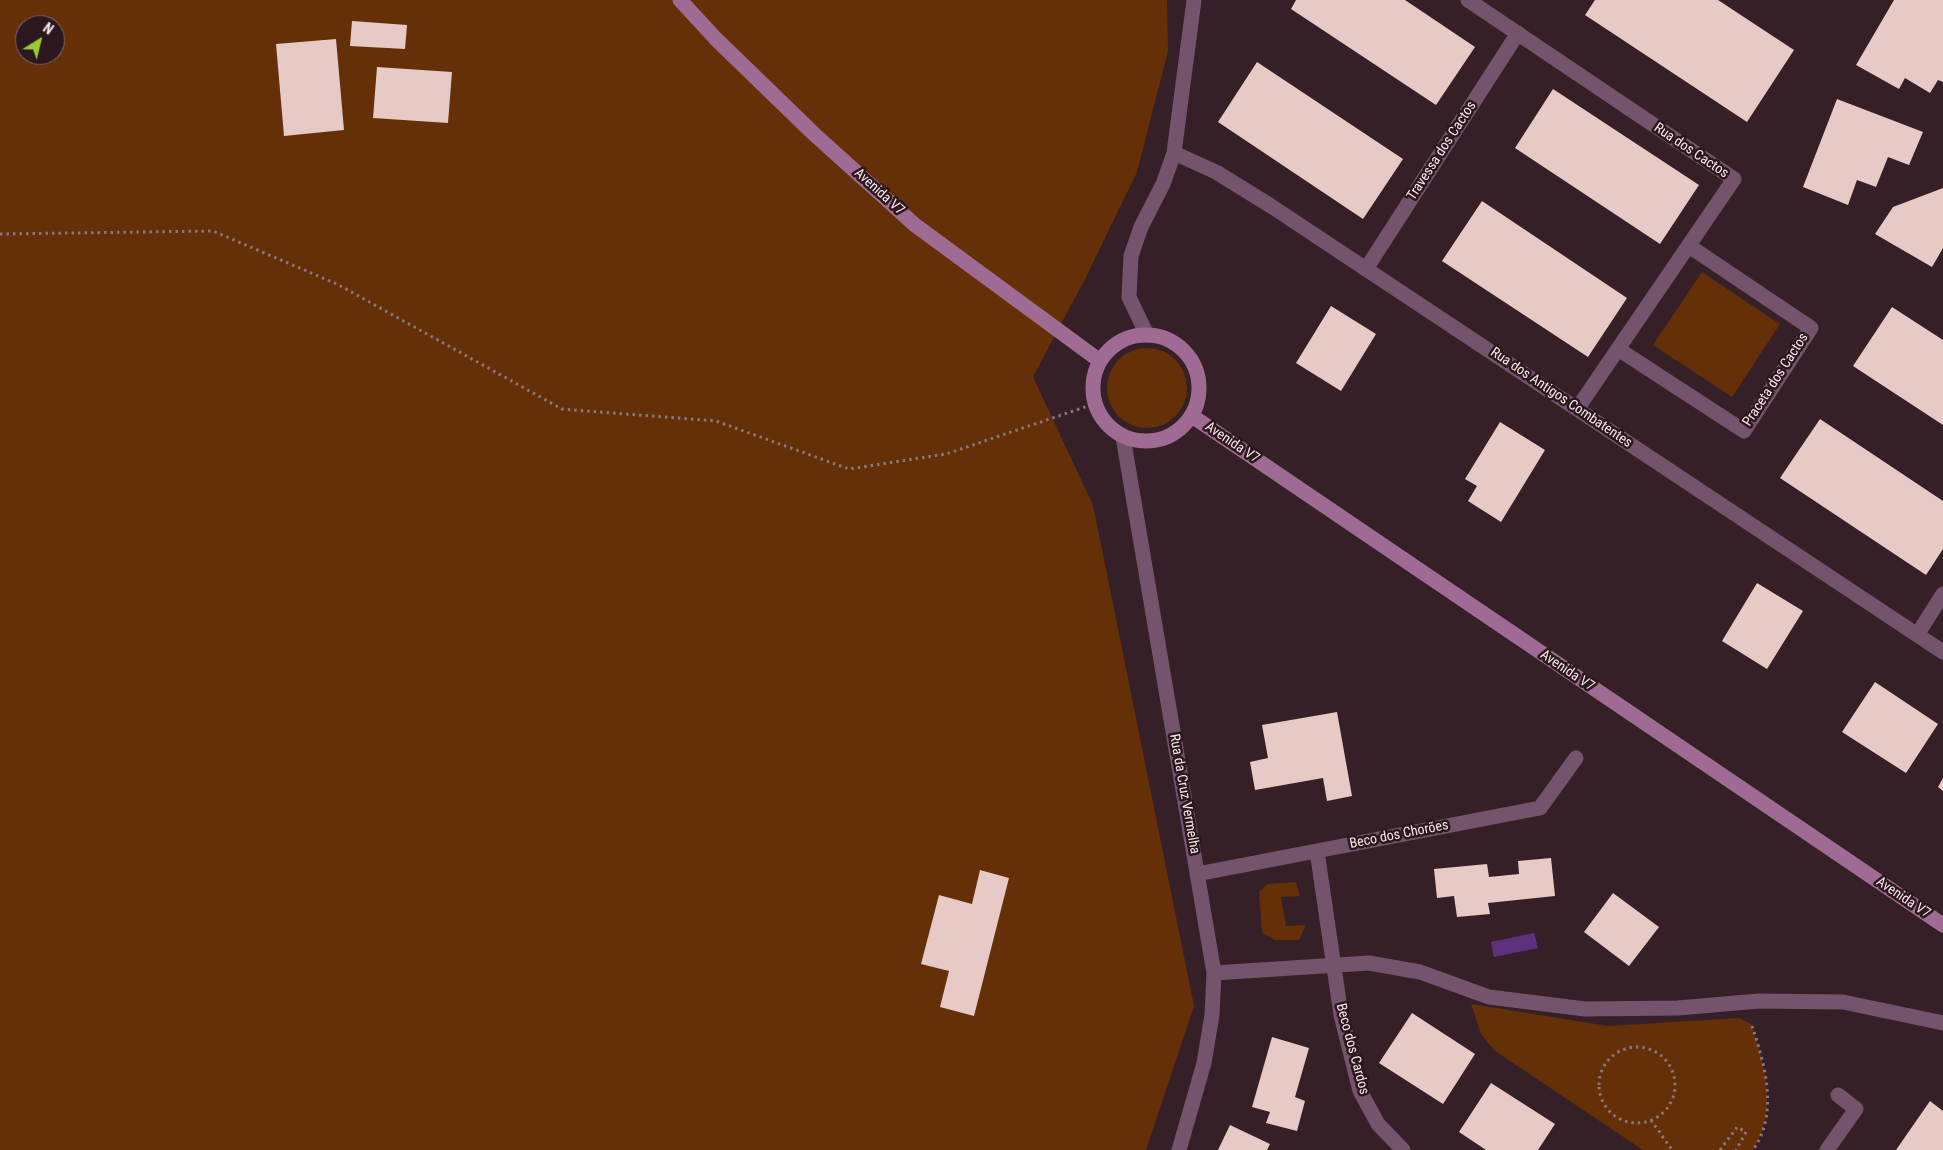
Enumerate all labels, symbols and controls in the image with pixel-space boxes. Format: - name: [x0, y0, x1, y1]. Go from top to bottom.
- north arrow: [15, 15, 65, 65]
- text: N: [40, 20, 56, 38]
- street label: Travessa dos Cactos: [1404, 98, 1480, 204]
- street label: Rua dos Cactos: [1651, 120, 1731, 182]
- street label: Avenida V7: [850, 165, 908, 219]
- street label: Praceta dos Cactos: [1740, 330, 1812, 430]
- street label: Rua dos Antigos Combatentes: [1487, 344, 1635, 452]
- street label: Avenida V7: [1202, 419, 1262, 467]
- street label: Avenida V7: [1537, 647, 1597, 695]
- street label: Rua da Cruz Vermelha: [1165, 733, 1203, 855]
- street label: Beco dos Chorões: [1348, 817, 1450, 853]
- street label: Avenida V7: [1873, 874, 1933, 922]
- street label: Beco dos Cardos: [1332, 1002, 1372, 1096]

